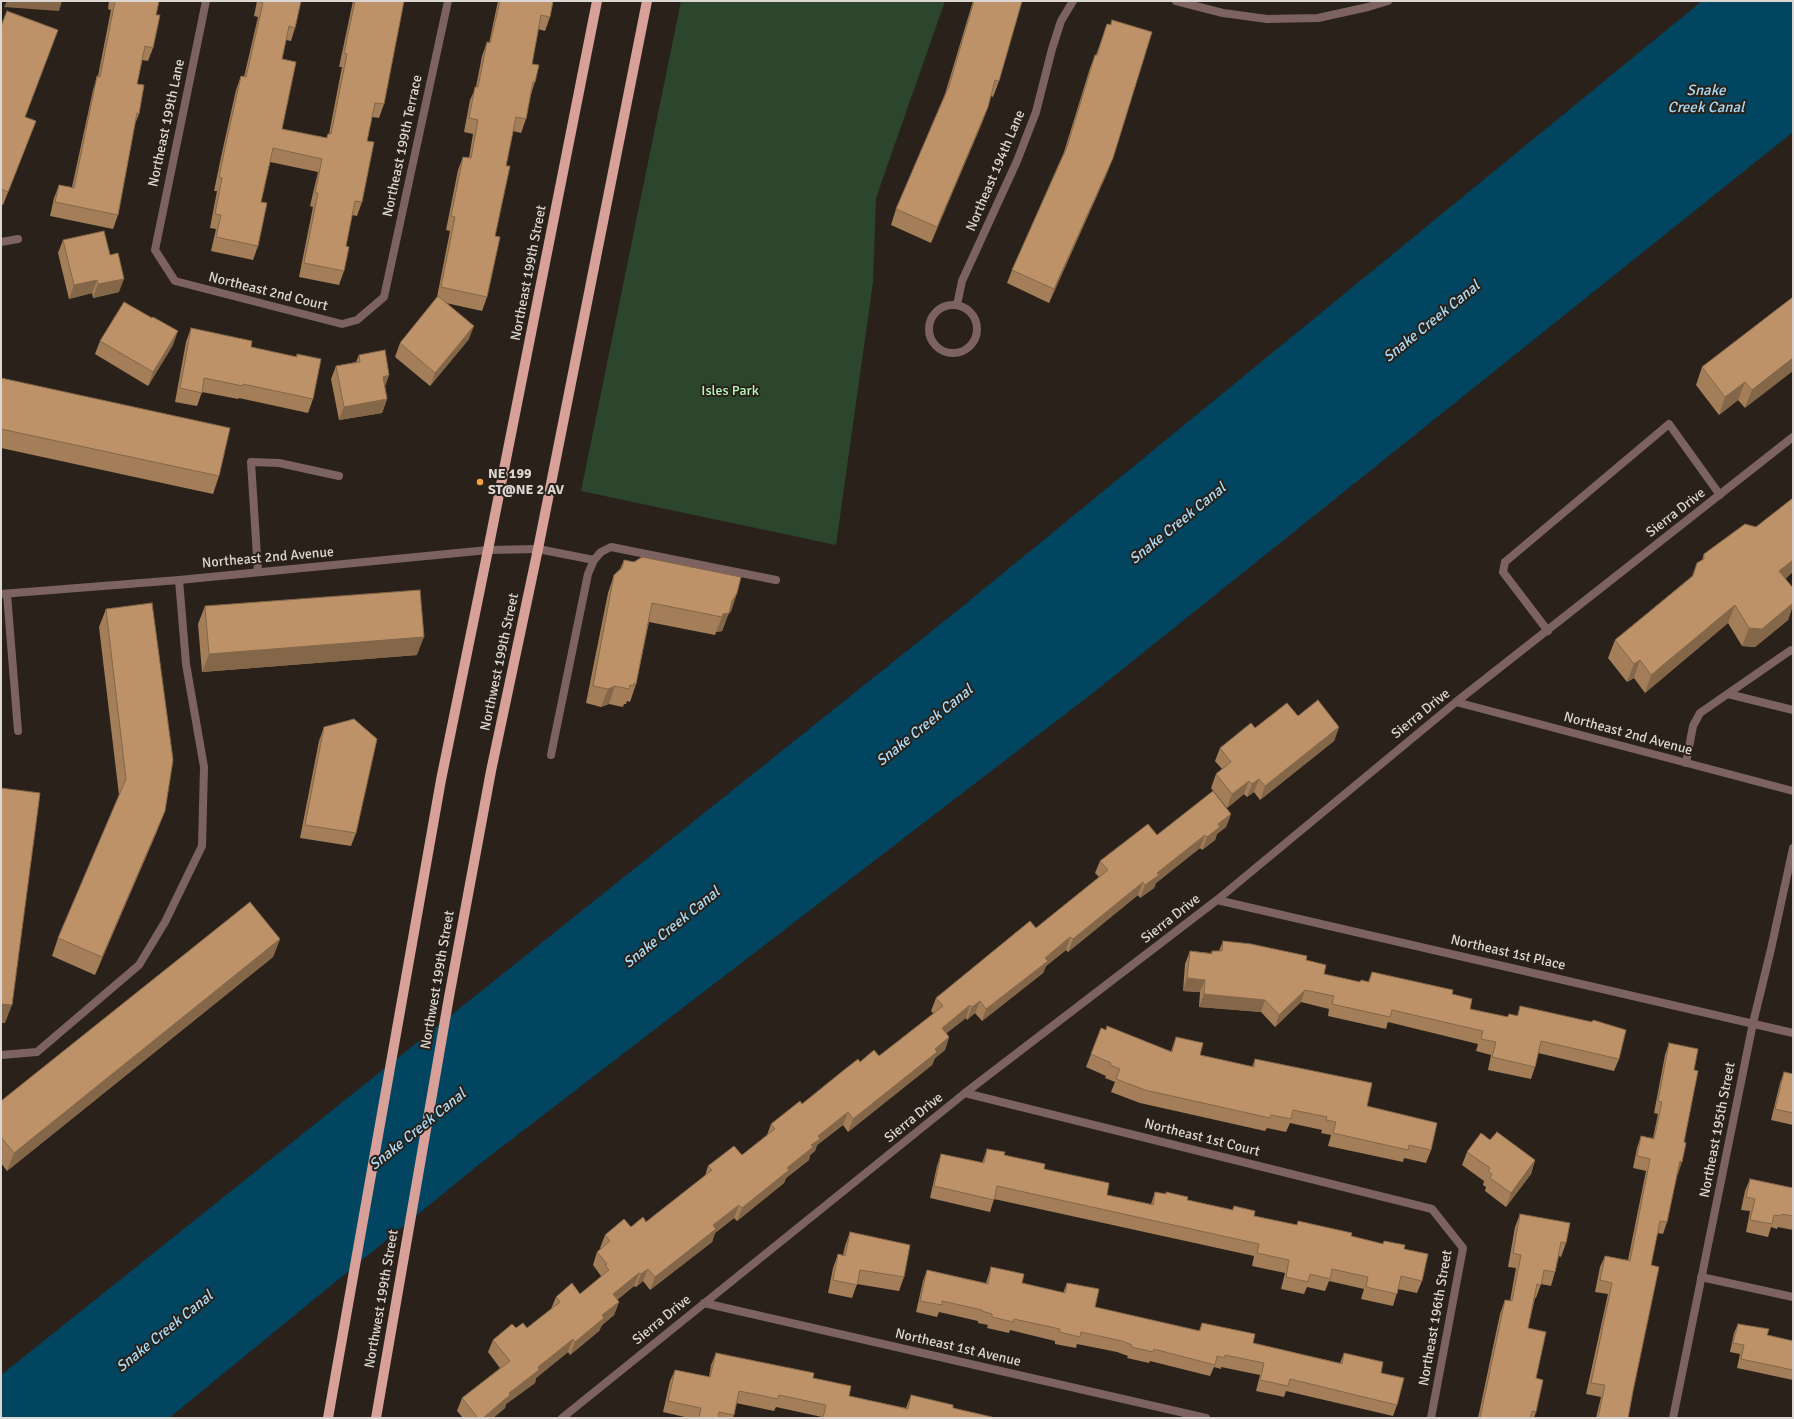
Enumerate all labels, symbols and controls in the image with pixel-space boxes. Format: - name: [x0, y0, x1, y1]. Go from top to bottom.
- street label: Northeast 199th Lane: [145, 58, 189, 188]
- street label: Northeast 199th Terrace: [380, 73, 426, 219]
- water label: Snake Creek Canal: [1668, 82, 1744, 117]
- street label: Northeast 194th Lane: [963, 108, 1029, 234]
- street label: Northeast 199th Street: [508, 204, 550, 342]
- street label: Northeast 2nd Court: [207, 269, 329, 315]
- water label: Snake Creek Canal: [1380, 278, 1484, 366]
- park label: Isles Park: [701, 383, 759, 399]
- place label: NE 199 ST@NE 2 AV: [488, 466, 564, 498]
- marker: NE 199 ST@NE 2 AV: [475, 477, 485, 487]
- water label: Snake Creek Canal: [1126, 480, 1230, 568]
- street label: Sierra Drive: [1643, 485, 1709, 541]
- street label: Northeast 2nd Avenue: [201, 544, 335, 572]
- street label: Northwest 199th Street: [477, 592, 523, 732]
- water label: Snake Creek Canal: [873, 682, 977, 770]
- street label: Sierra Drive: [1388, 685, 1454, 743]
- street label: Northeast 2nd Avenue: [1562, 709, 1694, 759]
- water label: Snake Creek Canal: [620, 884, 724, 972]
- street label: Sierra Drive: [1138, 891, 1204, 947]
- street label: Northwest 199th Street: [418, 909, 458, 1051]
- street label: Northeast 1st Place: [1449, 932, 1567, 974]
- street label: Northeast 195th Street: [1697, 1061, 1739, 1199]
- water label: Snake Creek Canal: [366, 1086, 470, 1174]
- street label: Sierra Drive: [881, 1089, 947, 1147]
- street label: Northeast 1st Court: [1143, 1116, 1261, 1160]
- street label: Northwest 199th Street: [362, 1228, 402, 1370]
- street label: Northeast 196th Street: [1416, 1249, 1456, 1387]
- water label: Snake Creek Canal: [113, 1288, 217, 1376]
- street label: Sierra Drive: [629, 1291, 695, 1349]
- street label: Northeast 1st Avenue: [894, 1325, 1022, 1371]

